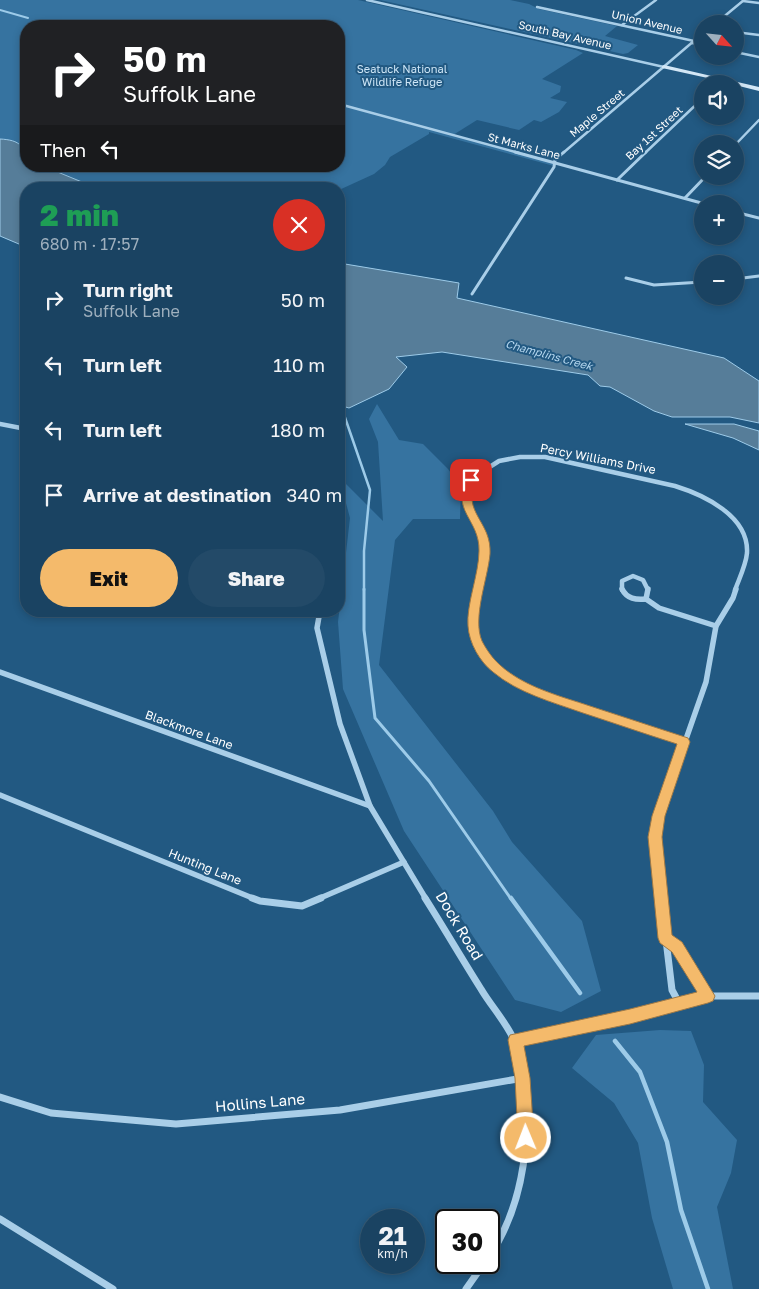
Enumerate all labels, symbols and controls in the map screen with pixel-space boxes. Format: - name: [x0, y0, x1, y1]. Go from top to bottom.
- street label: Union Avenue: [610, 7, 684, 36]
- north arrow: [694, 15, 744, 65]
- map controls: [694, 15, 744, 305]
- street label: South Bay Avenue: [517, 17, 613, 52]
- text: 50 m: [123, 38, 206, 80]
- icon: right: [40, 40, 105, 105]
- park label: Seatuck National Wildlife Refuge: [357, 62, 448, 88]
- button: sound: [694, 75, 744, 125]
- text: Suffolk Lane: [123, 80, 256, 107]
- street label: Maple Street: [567, 86, 627, 139]
- street label: Bay 1st Street: [622, 103, 685, 162]
- street label: St Marks Lane: [486, 130, 562, 161]
- icon: left: [96, 135, 124, 163]
- button: layers: [694, 135, 744, 185]
- text: Then: [40, 138, 86, 161]
- button: +: [694, 195, 744, 245]
- text: 2 min: [40, 197, 119, 233]
- button: close: [273, 199, 325, 251]
- text: 680 m · 17:57: [40, 234, 139, 254]
- button: −: [694, 255, 744, 305]
- text: Turn right: [83, 278, 173, 301]
- icon: right: [40, 286, 68, 314]
- text: 50 m: [281, 288, 325, 311]
- text: Suffolk Lane: [83, 301, 180, 321]
- water label: Champlins Creek: [504, 337, 596, 374]
- icon: left: [40, 351, 68, 379]
- text: Turn left: [83, 353, 162, 376]
- text: 110 m: [273, 353, 325, 376]
- icon: left: [40, 416, 68, 444]
- text: Turn left: [83, 418, 162, 441]
- text: 180 m: [271, 418, 325, 441]
- street label: Percy Williams Drive: [539, 440, 657, 477]
- pin: [450, 459, 492, 501]
- icon: arrive: [457, 466, 485, 494]
- icon: arrive: [40, 481, 68, 509]
- text: Arrive at destination: [83, 483, 271, 506]
- text: 340 m: [286, 483, 342, 506]
- button: Exit: [40, 549, 178, 607]
- button: Share: [188, 549, 325, 607]
- street label: Blackmore Lane: [143, 707, 235, 752]
- street label: Hunting Lane: [166, 845, 244, 888]
- street label: Dock Road: [432, 888, 487, 963]
- street label: Hollins Lane: [214, 1089, 306, 1115]
- position arrow: [499, 1111, 551, 1163]
- speed limit sign: 30: [435, 1209, 500, 1274]
- text: 21: [378, 1220, 407, 1251]
- text: km/h: [377, 1246, 408, 1261]

